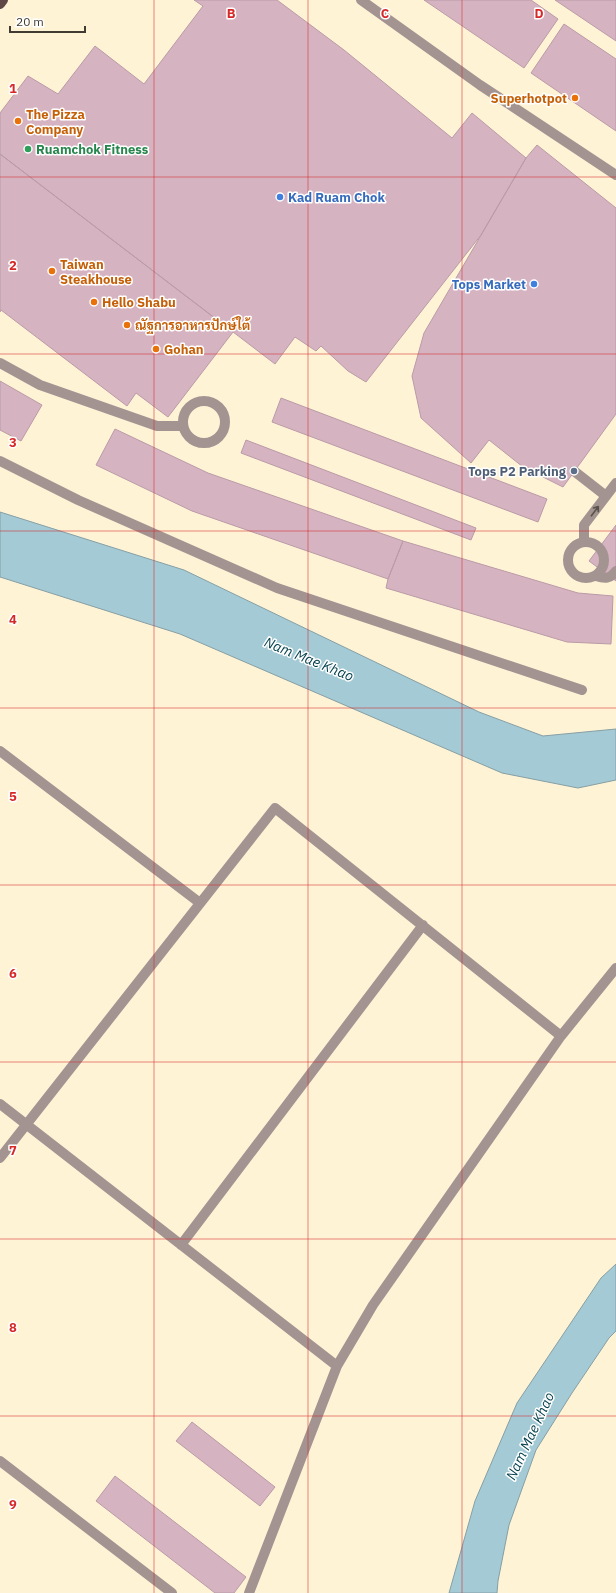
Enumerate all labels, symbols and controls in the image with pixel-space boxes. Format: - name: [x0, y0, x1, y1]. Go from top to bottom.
- text: B: [227, 5, 236, 22]
- text: C: [381, 5, 390, 22]
- text: D: [534, 5, 544, 22]
- scale bar: [10, 8, 85, 34]
- text: 20 m: [16, 14, 44, 29]
- text: 1: [9, 80, 17, 97]
- place label: Superhotpot: [491, 90, 567, 107]
- marker: Superhotpot: [570, 93, 580, 103]
- place label: The Pizza Company: [26, 106, 85, 138]
- marker: The Pizza Company: [13, 116, 23, 126]
- place label: Ruamchok Fitness: [36, 141, 149, 158]
- marker: Ruamchok Fitness: [23, 144, 33, 154]
- place label: Kad Ruam Chok: [288, 189, 385, 206]
- marker: Kad Ruam Chok: [275, 192, 285, 202]
- place label: Taiwan Steakhouse: [60, 256, 132, 288]
- text: 2: [9, 257, 17, 274]
- marker: Taiwan Steakhouse: [47, 266, 57, 276]
- place label: Tops Market: [452, 276, 526, 293]
- marker: Tops Market: [529, 279, 539, 289]
- place label: Hello Shabu: [102, 294, 176, 311]
- marker: Hello Shabu: [89, 297, 99, 307]
- place label: ณัฐการอาหารปักษ์ใต้: [135, 316, 251, 335]
- marker: ณัฐการอาหารปักษ์ใต้: [122, 320, 132, 330]
- place label: Gohan: [164, 341, 204, 358]
- marker: Gohan: [151, 344, 161, 354]
- text: 3: [9, 434, 17, 451]
- place label: Tops P2 Parking: [468, 463, 567, 480]
- marker: Tops P2 Parking: [569, 466, 579, 476]
- one-way arrow: [591, 505, 599, 516]
- text: 4: [9, 611, 17, 628]
- water label: Nam Mae Khao: [262, 633, 357, 685]
- text: 5: [9, 788, 17, 805]
- text: 6: [9, 965, 17, 982]
- text: 7: [9, 1142, 17, 1159]
- text: 8: [9, 1319, 17, 1336]
- water label: Nam Mae Khao: [502, 1389, 558, 1483]
- text: 9: [9, 1496, 17, 1513]

